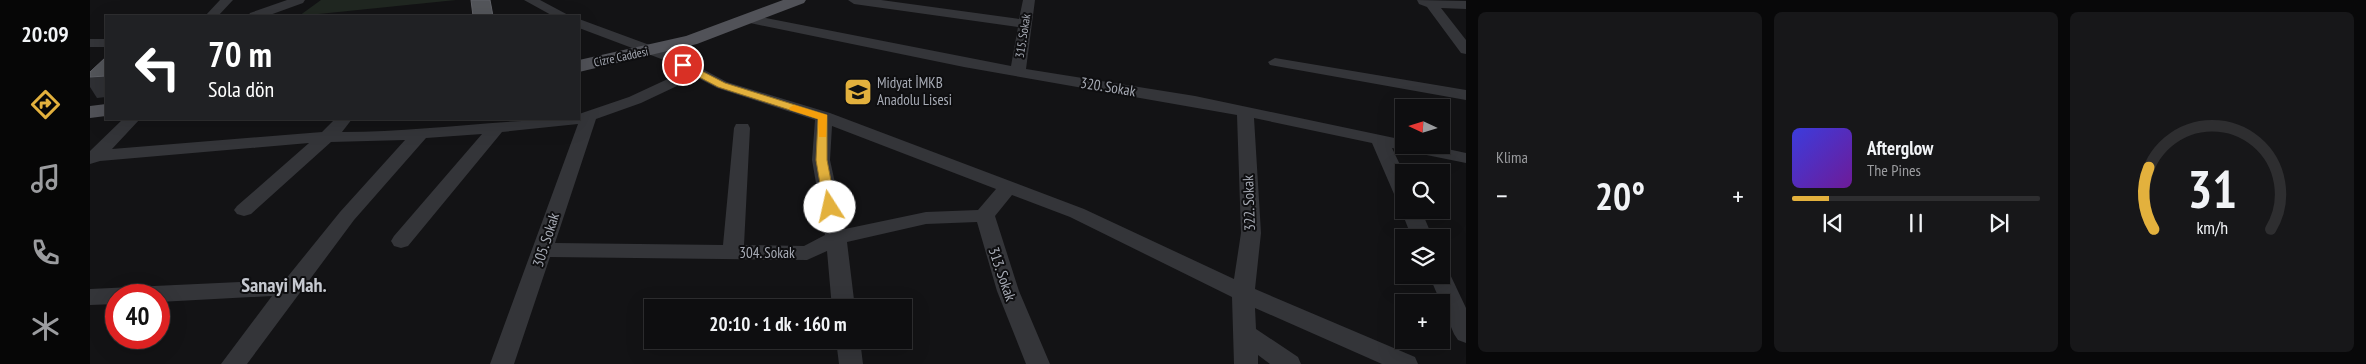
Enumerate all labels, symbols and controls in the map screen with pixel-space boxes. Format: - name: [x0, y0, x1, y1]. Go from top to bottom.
- street label: 315. Sokak: [1012, 12, 1033, 59]
- text: 20:09: [21, 20, 69, 48]
- text: 70 m: [208, 31, 272, 77]
- icon: left: [125, 35, 190, 100]
- street label: Cizre Caddesi: [592, 43, 650, 70]
- pin: [662, 44, 704, 86]
- icon: arrive: [669, 51, 697, 79]
- place label: Midyat İMKB Anadolu Lisesi: [877, 73, 952, 109]
- street label: 320. Sokak: [1079, 73, 1137, 100]
- text: Sola dön: [208, 75, 274, 103]
- school or university icon: Midyat İMKB Anadolu Lisesi: [843, 77, 873, 107]
- icon: directions: [28, 87, 63, 122]
- north arrow: [1395, 99, 1450, 154]
- map controls: [1395, 99, 1450, 349]
- text: Afterglow: [1867, 136, 1933, 160]
- text: Klima: [1496, 147, 1528, 167]
- text: 31: [2187, 155, 2237, 222]
- text: The Pines: [1867, 160, 1921, 180]
- icon: music: [28, 161, 63, 196]
- button: search: [1395, 164, 1450, 219]
- text: 20°: [1595, 171, 1645, 220]
- street label: 322. Sokak: [1238, 175, 1259, 231]
- text: −: [1496, 177, 1508, 214]
- text: +: [1732, 177, 1744, 214]
- position arrow: [803, 180, 855, 232]
- icon: previous: [1819, 209, 1847, 237]
- icon: pause: [1902, 209, 1930, 237]
- icon: next: [1985, 209, 2013, 237]
- street label: 305. Sokak: [528, 210, 563, 269]
- text: km/h: [2196, 216, 2228, 239]
- button: layers: [1395, 229, 1450, 284]
- icon: phone: [28, 235, 63, 270]
- street label: 304. Sokak: [739, 243, 795, 262]
- street label: 313. Sokak: [984, 244, 1021, 303]
- district label: Sanayi Mah.: [241, 272, 327, 298]
- speed limit sign: 40: [105, 284, 170, 349]
- button: +: [1395, 294, 1450, 349]
- icon: climate: [28, 309, 63, 344]
- text: 20:10 · 1 dk · 160 m: [709, 312, 847, 336]

